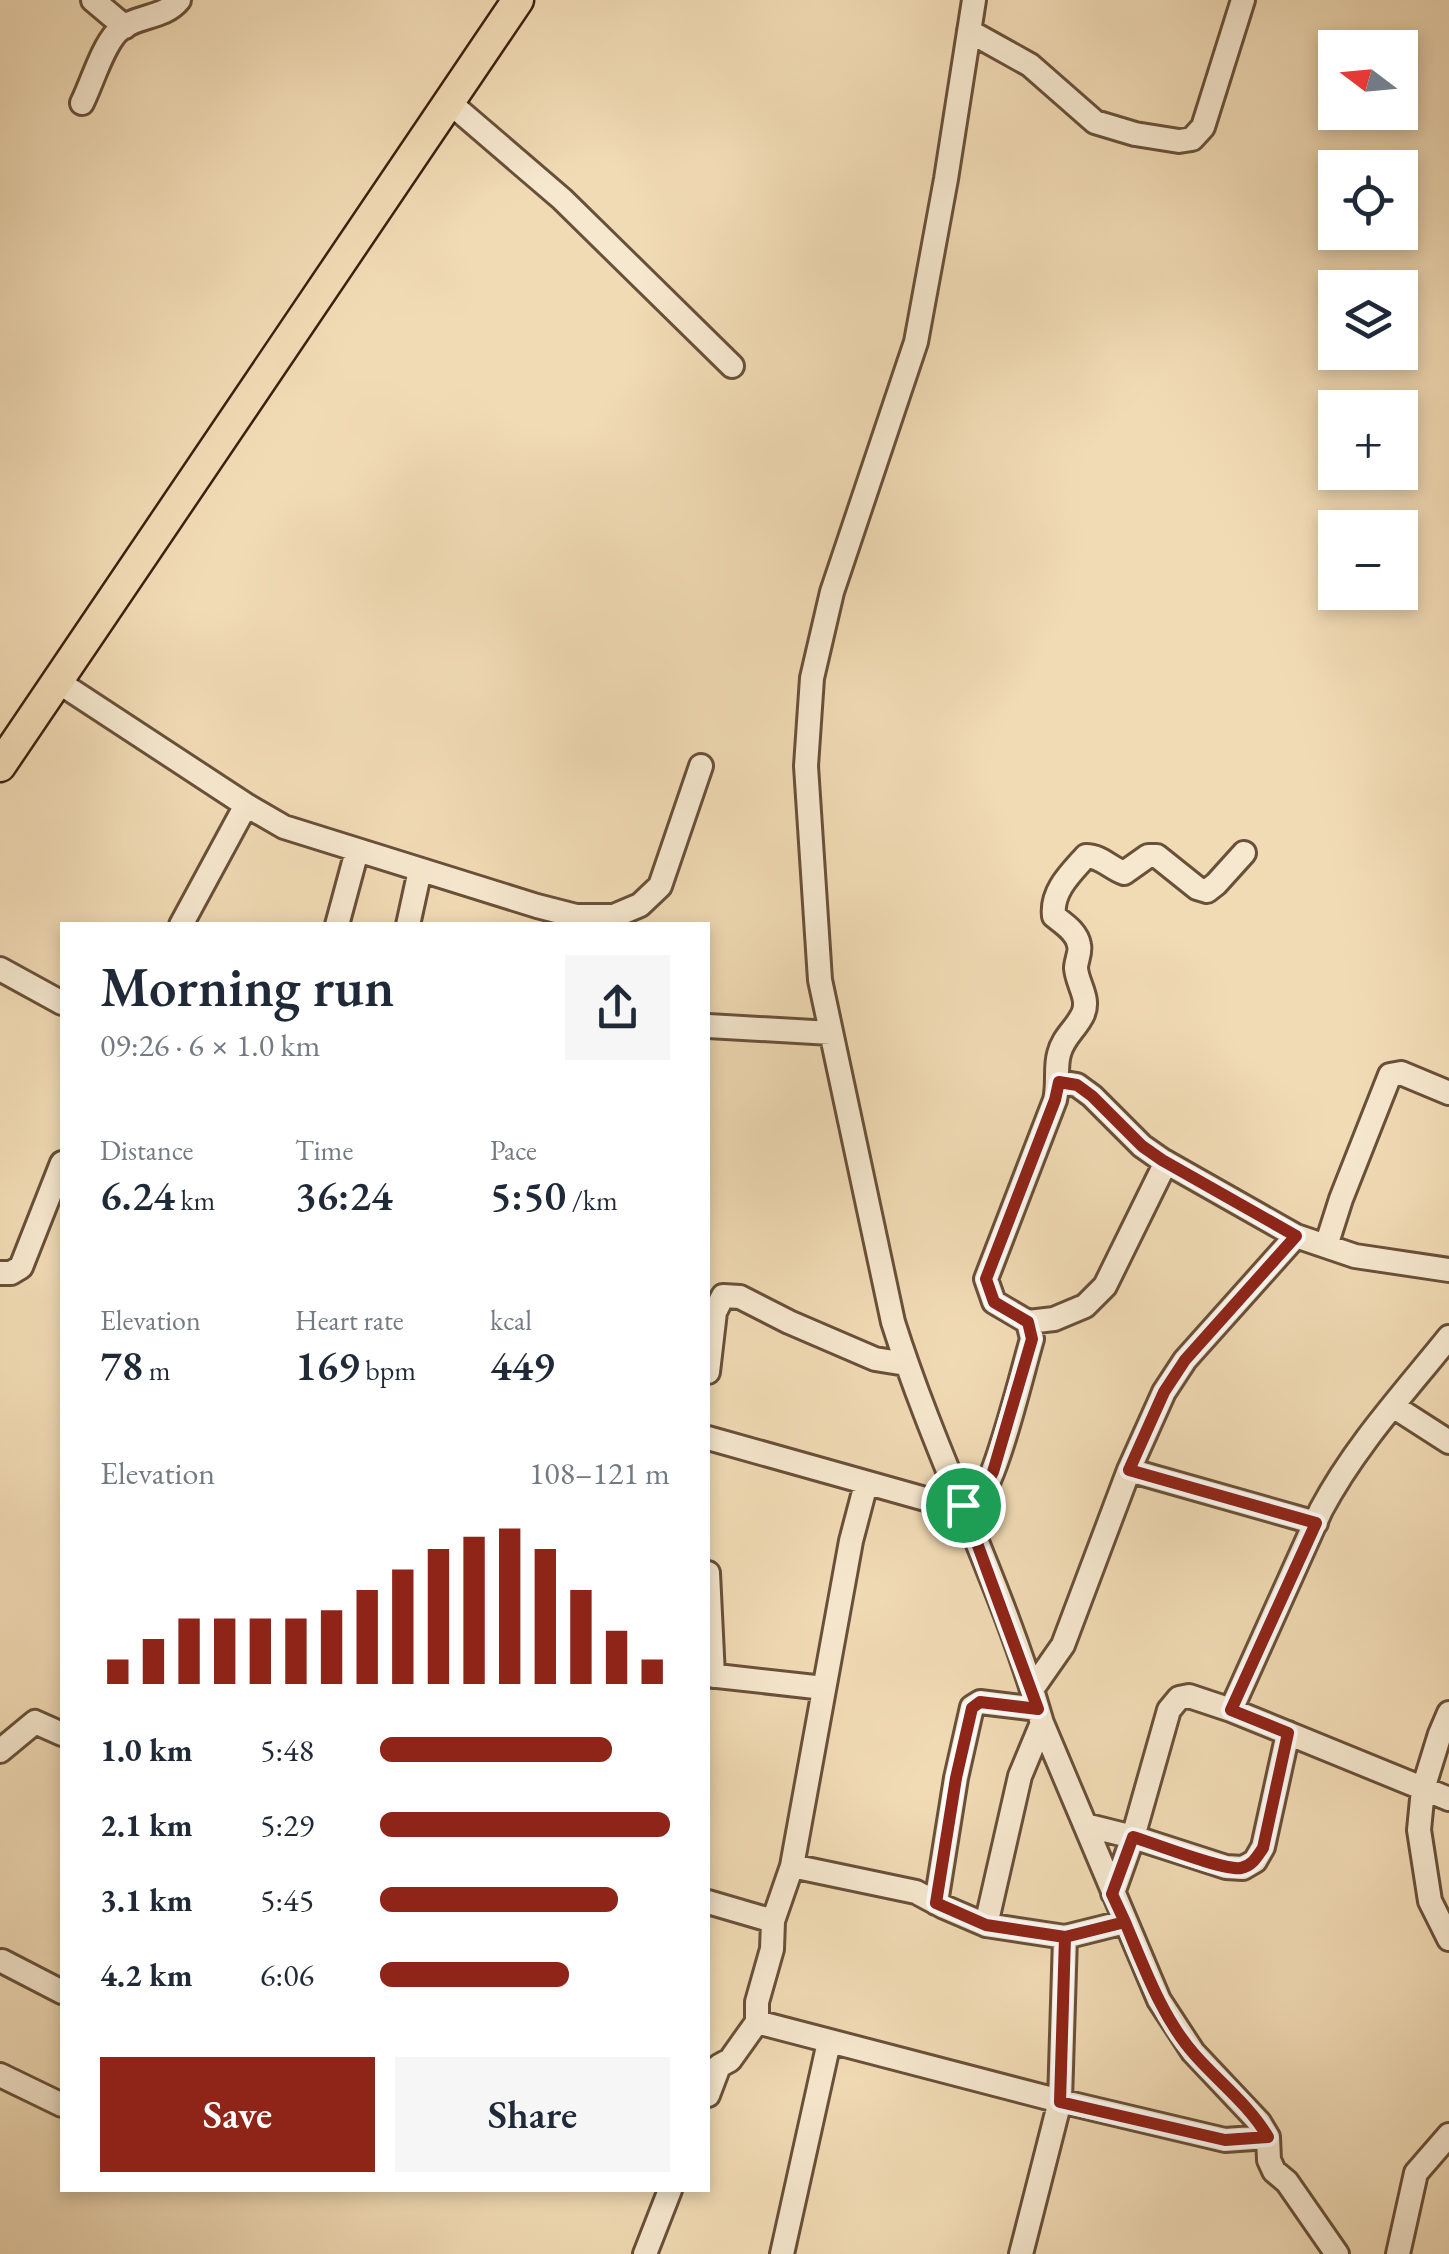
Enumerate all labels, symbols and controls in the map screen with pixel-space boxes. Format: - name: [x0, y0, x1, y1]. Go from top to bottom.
- north arrow: [1318, 30, 1418, 130]
- map controls: [1318, 30, 1418, 610]
- button: locate: [1318, 150, 1418, 250]
- button: layers: [1318, 270, 1418, 370]
- button: +: [1318, 390, 1418, 490]
- button: −: [1318, 510, 1418, 610]
- text: Morning run: [100, 951, 394, 1022]
- button: share: [565, 955, 670, 1060]
- text: 09:26 · 6 × 1.0 km: [100, 1024, 320, 1066]
- text: Distance: [100, 1132, 194, 1168]
- text: Time: [295, 1132, 353, 1168]
- text: Pace: [490, 1132, 537, 1168]
- text: 6.24: [100, 1168, 175, 1223]
- text: 36:24: [295, 1168, 393, 1223]
- text: 5:50: [490, 1168, 566, 1223]
- text: km: [175, 1182, 215, 1218]
- text: /km: [566, 1182, 618, 1218]
- text: Elevation: [100, 1302, 201, 1338]
- text: Heart rate: [295, 1302, 404, 1338]
- text: kcal: [490, 1302, 532, 1338]
- text: 78: [100, 1338, 143, 1393]
- text: 169: [295, 1338, 360, 1393]
- text: 449: [490, 1338, 555, 1393]
- text: m: [143, 1352, 170, 1388]
- text: bpm: [360, 1352, 416, 1388]
- text: Elevation: [100, 1452, 215, 1494]
- text: 108–121 m: [529, 1452, 670, 1494]
- pin: [921, 1463, 1006, 1548]
- icon: arrive: [936, 1478, 991, 1533]
- text: 1.0 km: [100, 1729, 193, 1771]
- text: 5:48: [260, 1729, 314, 1771]
- text: 2.1 km: [100, 1804, 193, 1846]
- text: 5:29: [260, 1804, 314, 1846]
- text: 3.1 km: [100, 1879, 193, 1921]
- text: 5:45: [260, 1879, 314, 1921]
- text: 4.2 km: [100, 1954, 193, 1996]
- text: 6:06: [260, 1954, 314, 1996]
- button: Save: [100, 2057, 375, 2172]
- button: Share: [395, 2057, 670, 2172]

